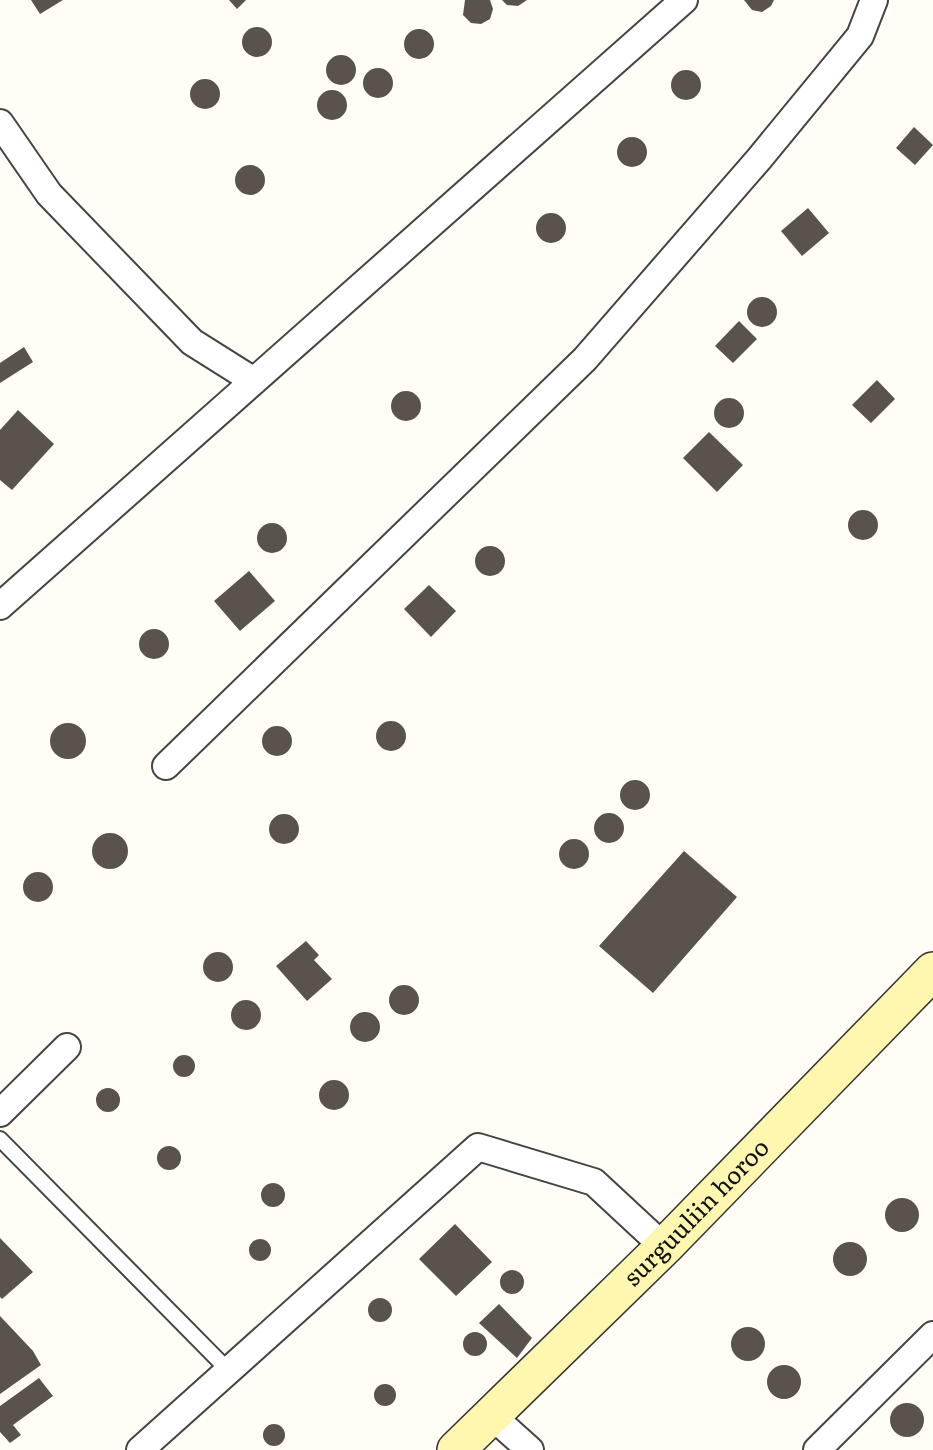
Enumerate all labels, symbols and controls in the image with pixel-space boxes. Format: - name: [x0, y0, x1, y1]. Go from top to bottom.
- street label: surguuliin horoo: [614, 1129, 776, 1293]

